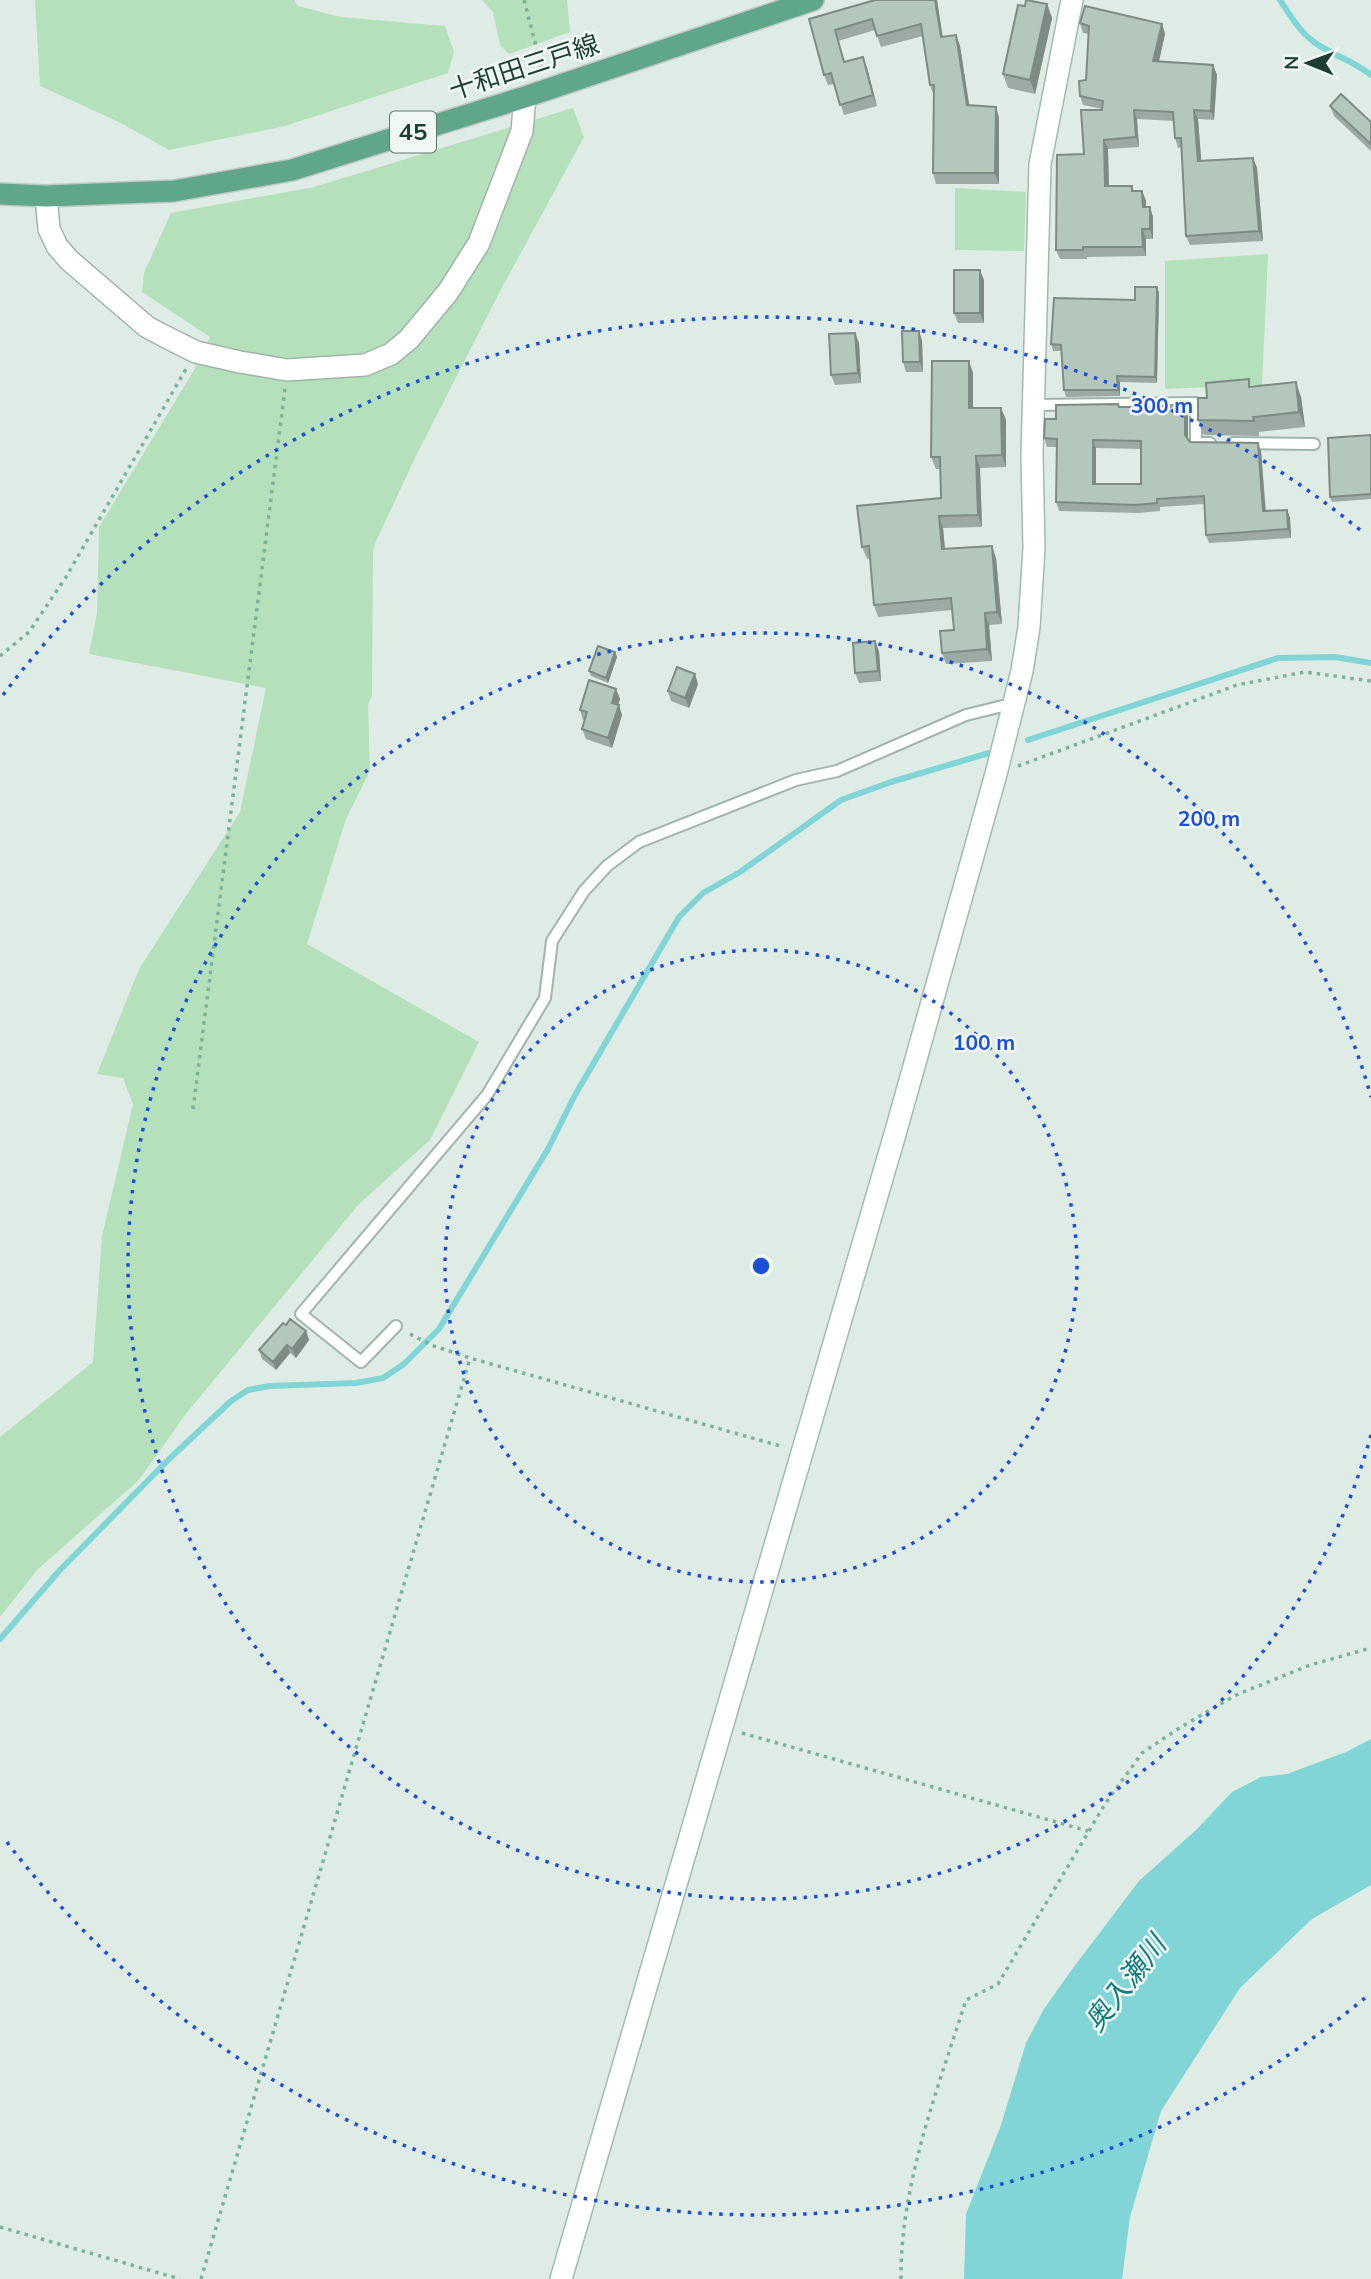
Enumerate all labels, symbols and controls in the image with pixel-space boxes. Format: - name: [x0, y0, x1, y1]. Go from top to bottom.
- street label: 十和田三戸線: [445, 27, 603, 106]
- north arrow: [1273, 28, 1343, 98]
- text: N: [1279, 55, 1303, 70]
- road number: 45: [390, 112, 436, 152]
- text: 300 m: [1131, 392, 1193, 418]
- text: 200 m: [1178, 805, 1240, 831]
- text: 100 m: [953, 1029, 1015, 1055]
- centre of rings: [749, 1254, 773, 1278]
- water label: 奥入瀬川: [1076, 1925, 1175, 2038]

